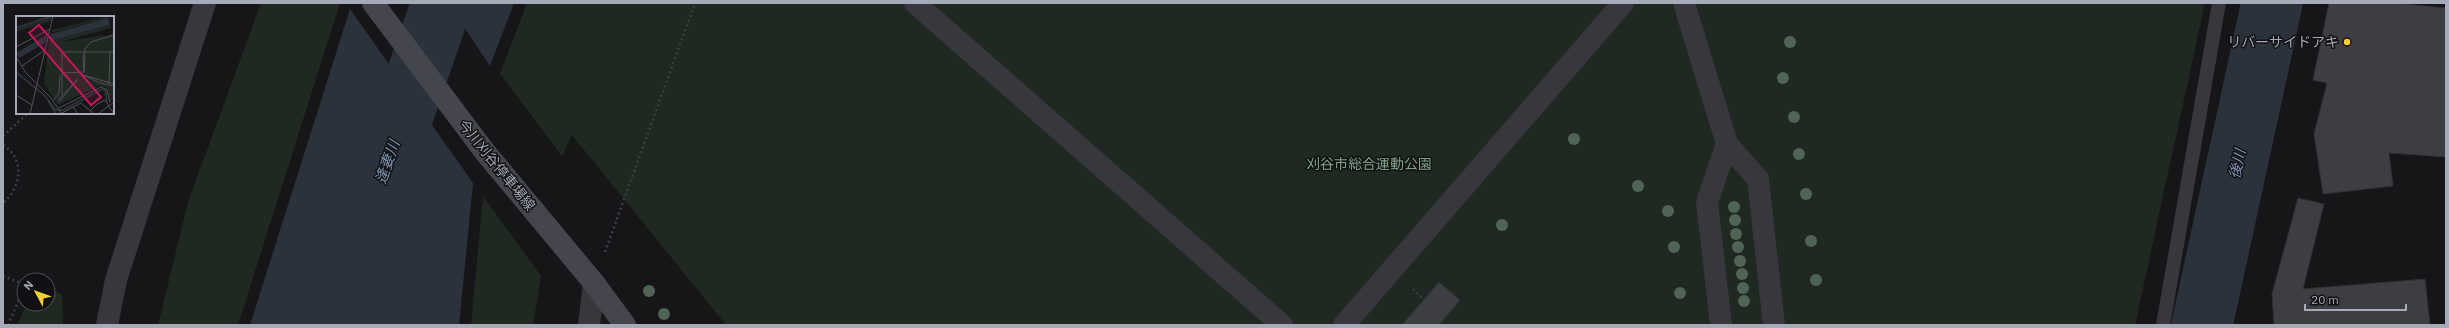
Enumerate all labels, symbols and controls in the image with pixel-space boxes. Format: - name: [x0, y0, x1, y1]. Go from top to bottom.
- inset map: [16, 16, 114, 114]
- place label: リバーサイドアキ: [2227, 33, 2339, 51]
- marker: リバーサイドアキ: [2342, 37, 2352, 47]
- street label: 今川刈谷停車場線: [455, 116, 539, 214]
- water label: 逢妻川: [371, 136, 404, 186]
- water label: 後川: [2225, 145, 2250, 181]
- park label: 刈谷市総合運動公園: [1306, 155, 1432, 173]
- north arrow: [16, 272, 56, 312]
- text: N: [21, 278, 36, 293]
- scale bar: [2305, 286, 2406, 312]
- text: 20 m: [2311, 292, 2339, 307]

